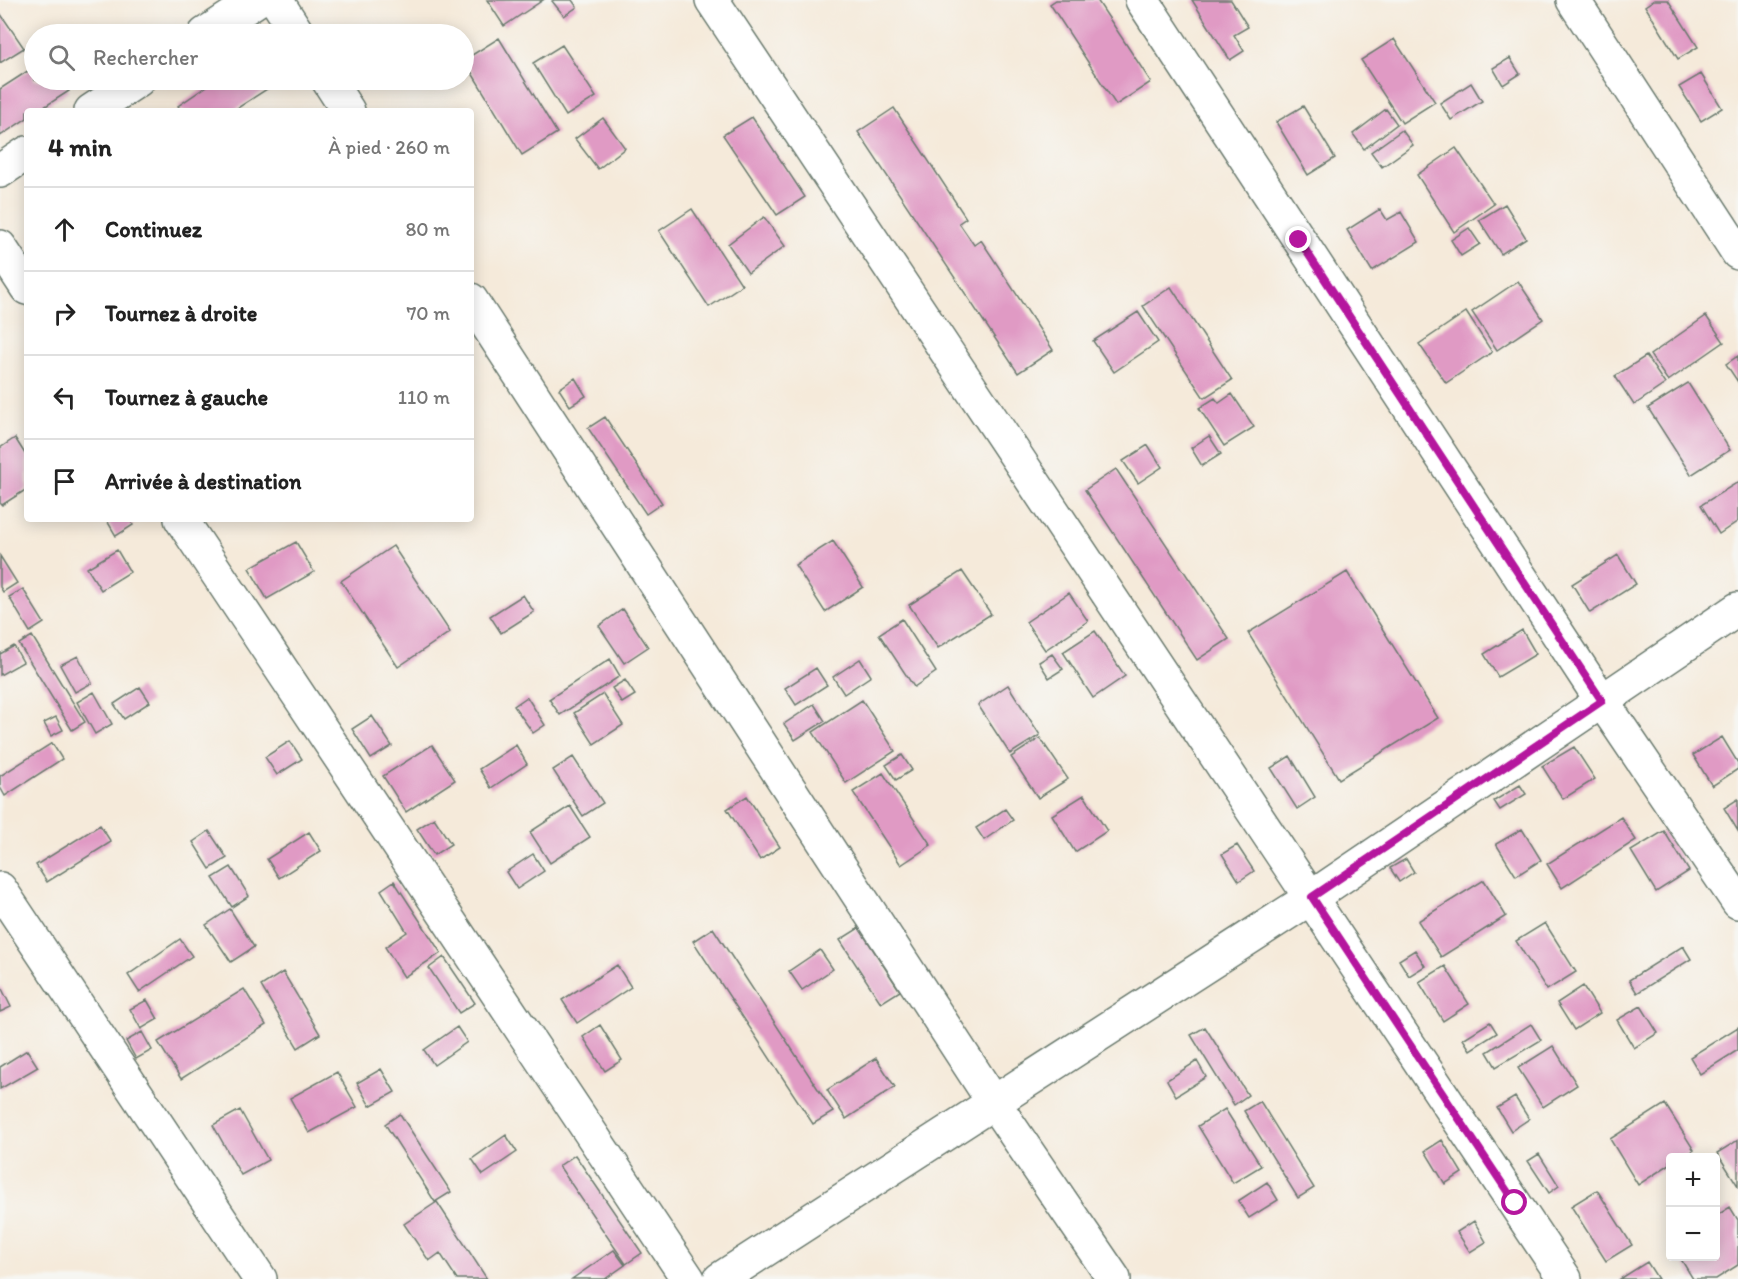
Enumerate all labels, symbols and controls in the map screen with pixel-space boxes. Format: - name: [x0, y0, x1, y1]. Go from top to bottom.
- search box: [24, 24, 474, 90]
- icon: search: [45, 41, 78, 74]
- text: Rechercher: [93, 44, 198, 71]
- text: 4 min: [48, 131, 112, 163]
- text: À pied · 260 m: [328, 135, 450, 159]
- icon: ahead: [48, 213, 81, 246]
- text: Continuez: [105, 216, 202, 243]
- text: 80 m: [405, 217, 450, 241]
- route end: [1285, 226, 1311, 252]
- icon: right: [48, 297, 81, 330]
- text: Tournez à droite: [105, 300, 257, 327]
- text: 70 m: [406, 301, 450, 325]
- icon: left: [48, 381, 81, 414]
- text: Tournez à gauche: [105, 384, 268, 411]
- text: 110 m: [398, 385, 450, 409]
- icon: arrive: [48, 465, 81, 498]
- text: Arrivée à destination: [105, 468, 301, 495]
- map controls: [1666, 1153, 1720, 1261]
- button: +: [1666, 1153, 1720, 1207]
- route start: [1501, 1189, 1527, 1215]
- button: −: [1666, 1207, 1720, 1261]

